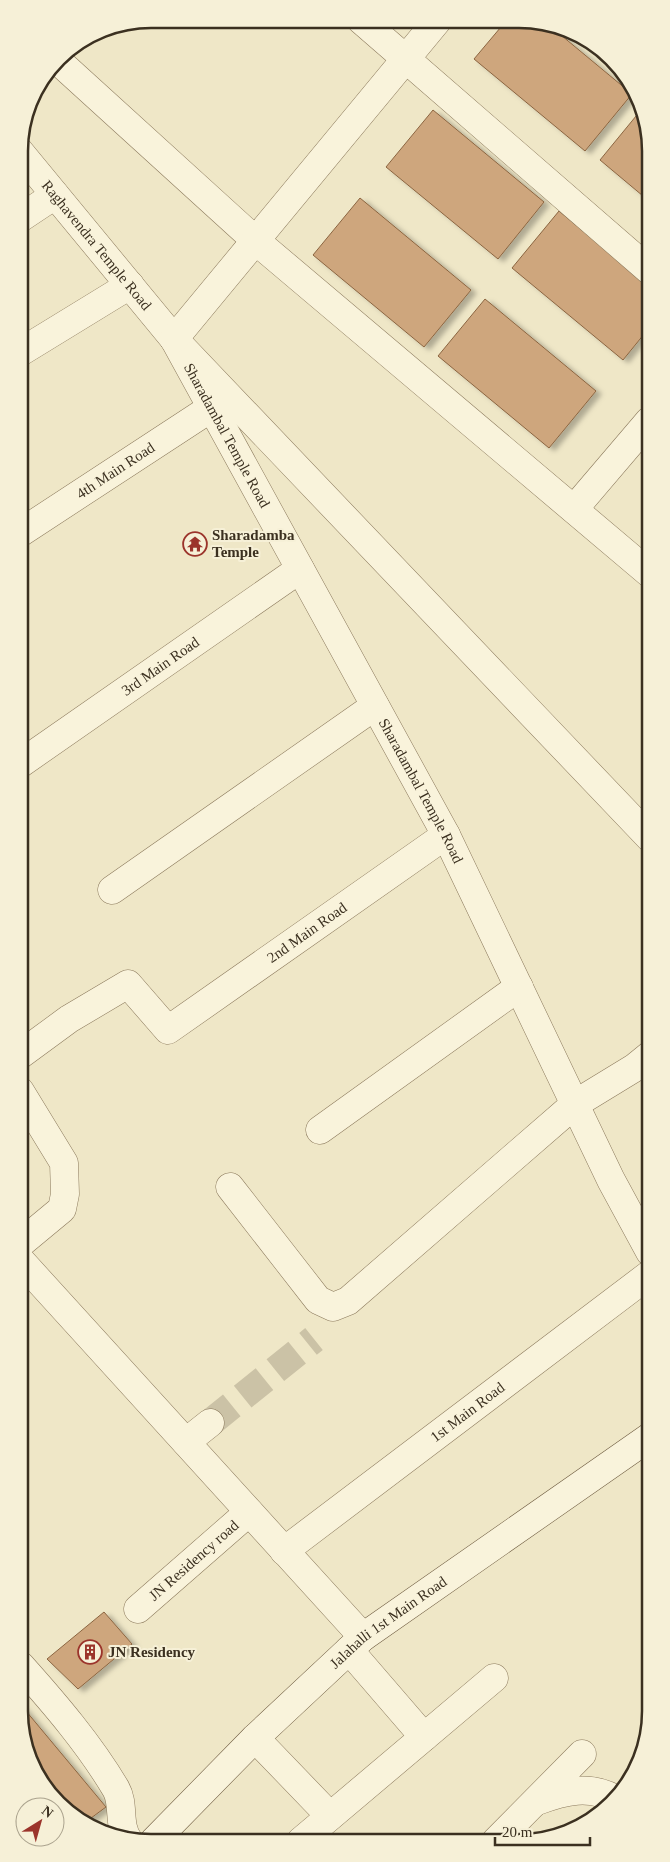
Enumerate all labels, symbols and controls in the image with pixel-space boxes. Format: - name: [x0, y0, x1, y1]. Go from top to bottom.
- street label: Raghavendra Temple Road: [39, 177, 155, 313]
- street label: Sharadambal Temple Road: [181, 361, 273, 511]
- street label: 4th Main Road: [73, 439, 158, 502]
- place label: Sharadamba Temple: [212, 527, 295, 560]
- temple icon: Sharadamba Temple: [182, 531, 208, 557]
- street label: 3rd Main Road: [118, 633, 203, 699]
- street label: Sharadambal Temple Road: [376, 716, 467, 866]
- street label: 2nd Main Road: [264, 899, 350, 966]
- street label: 1st Main Road: [427, 1379, 508, 1445]
- street label: JN Residency road: [146, 1517, 242, 1604]
- street label: Jalahalli 1st Main Road: [327, 1573, 450, 1672]
- building icon: JN Residency: [77, 1639, 103, 1665]
- place label: JN Residency: [108, 1644, 196, 1660]
- north arrow: [15, 1797, 65, 1847]
- text: N: [39, 1803, 56, 1821]
- scale bar: [495, 1814, 590, 1846]
- text: 20 m: [502, 1824, 533, 1840]

